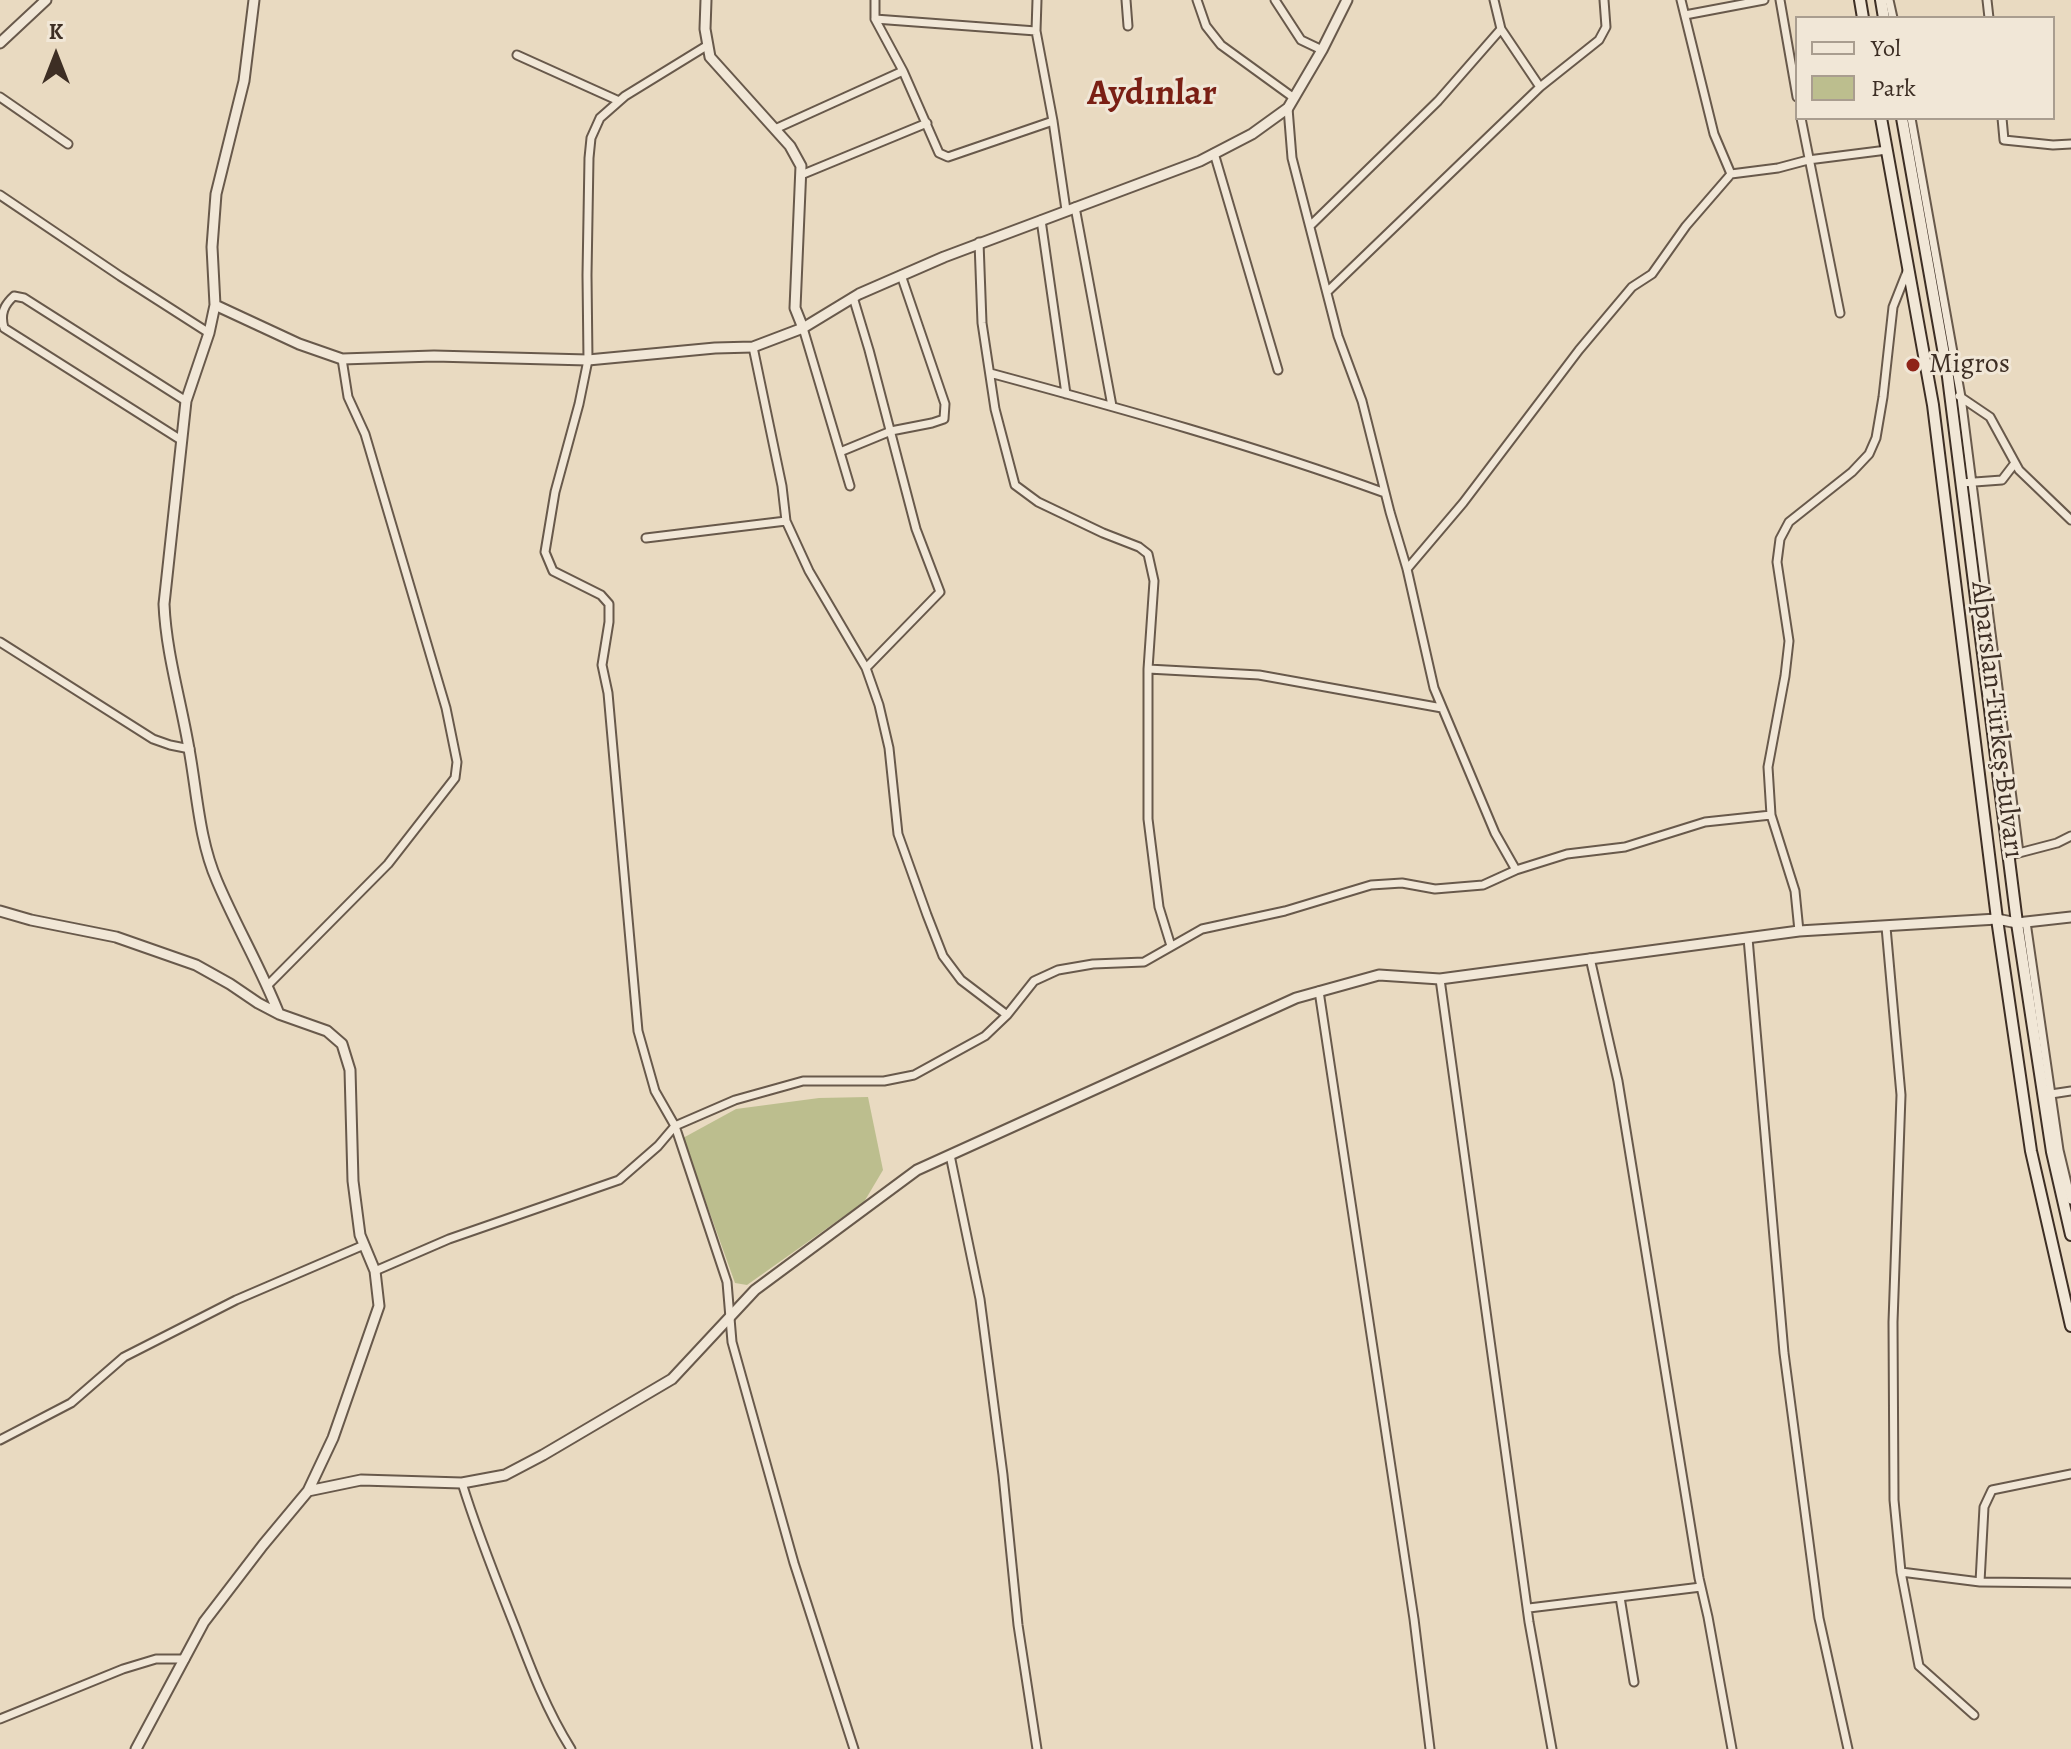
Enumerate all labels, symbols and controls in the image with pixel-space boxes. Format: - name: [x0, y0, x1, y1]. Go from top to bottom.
- north arrow: [16, 16, 96, 96]
- legend: [1795, 16, 2055, 120]
- text: K: [49, 17, 63, 47]
- text: Yol: [1871, 32, 1901, 64]
- text: Park: [1871, 72, 1916, 104]
- district label: Aydınlar: [1087, 73, 1217, 117]
- place label: Migros: [1929, 348, 2010, 382]
- marker: Migros: [1904, 356, 1922, 374]
- street label: Alparslan Türkeş Bulvarı: [1962, 580, 2030, 860]

